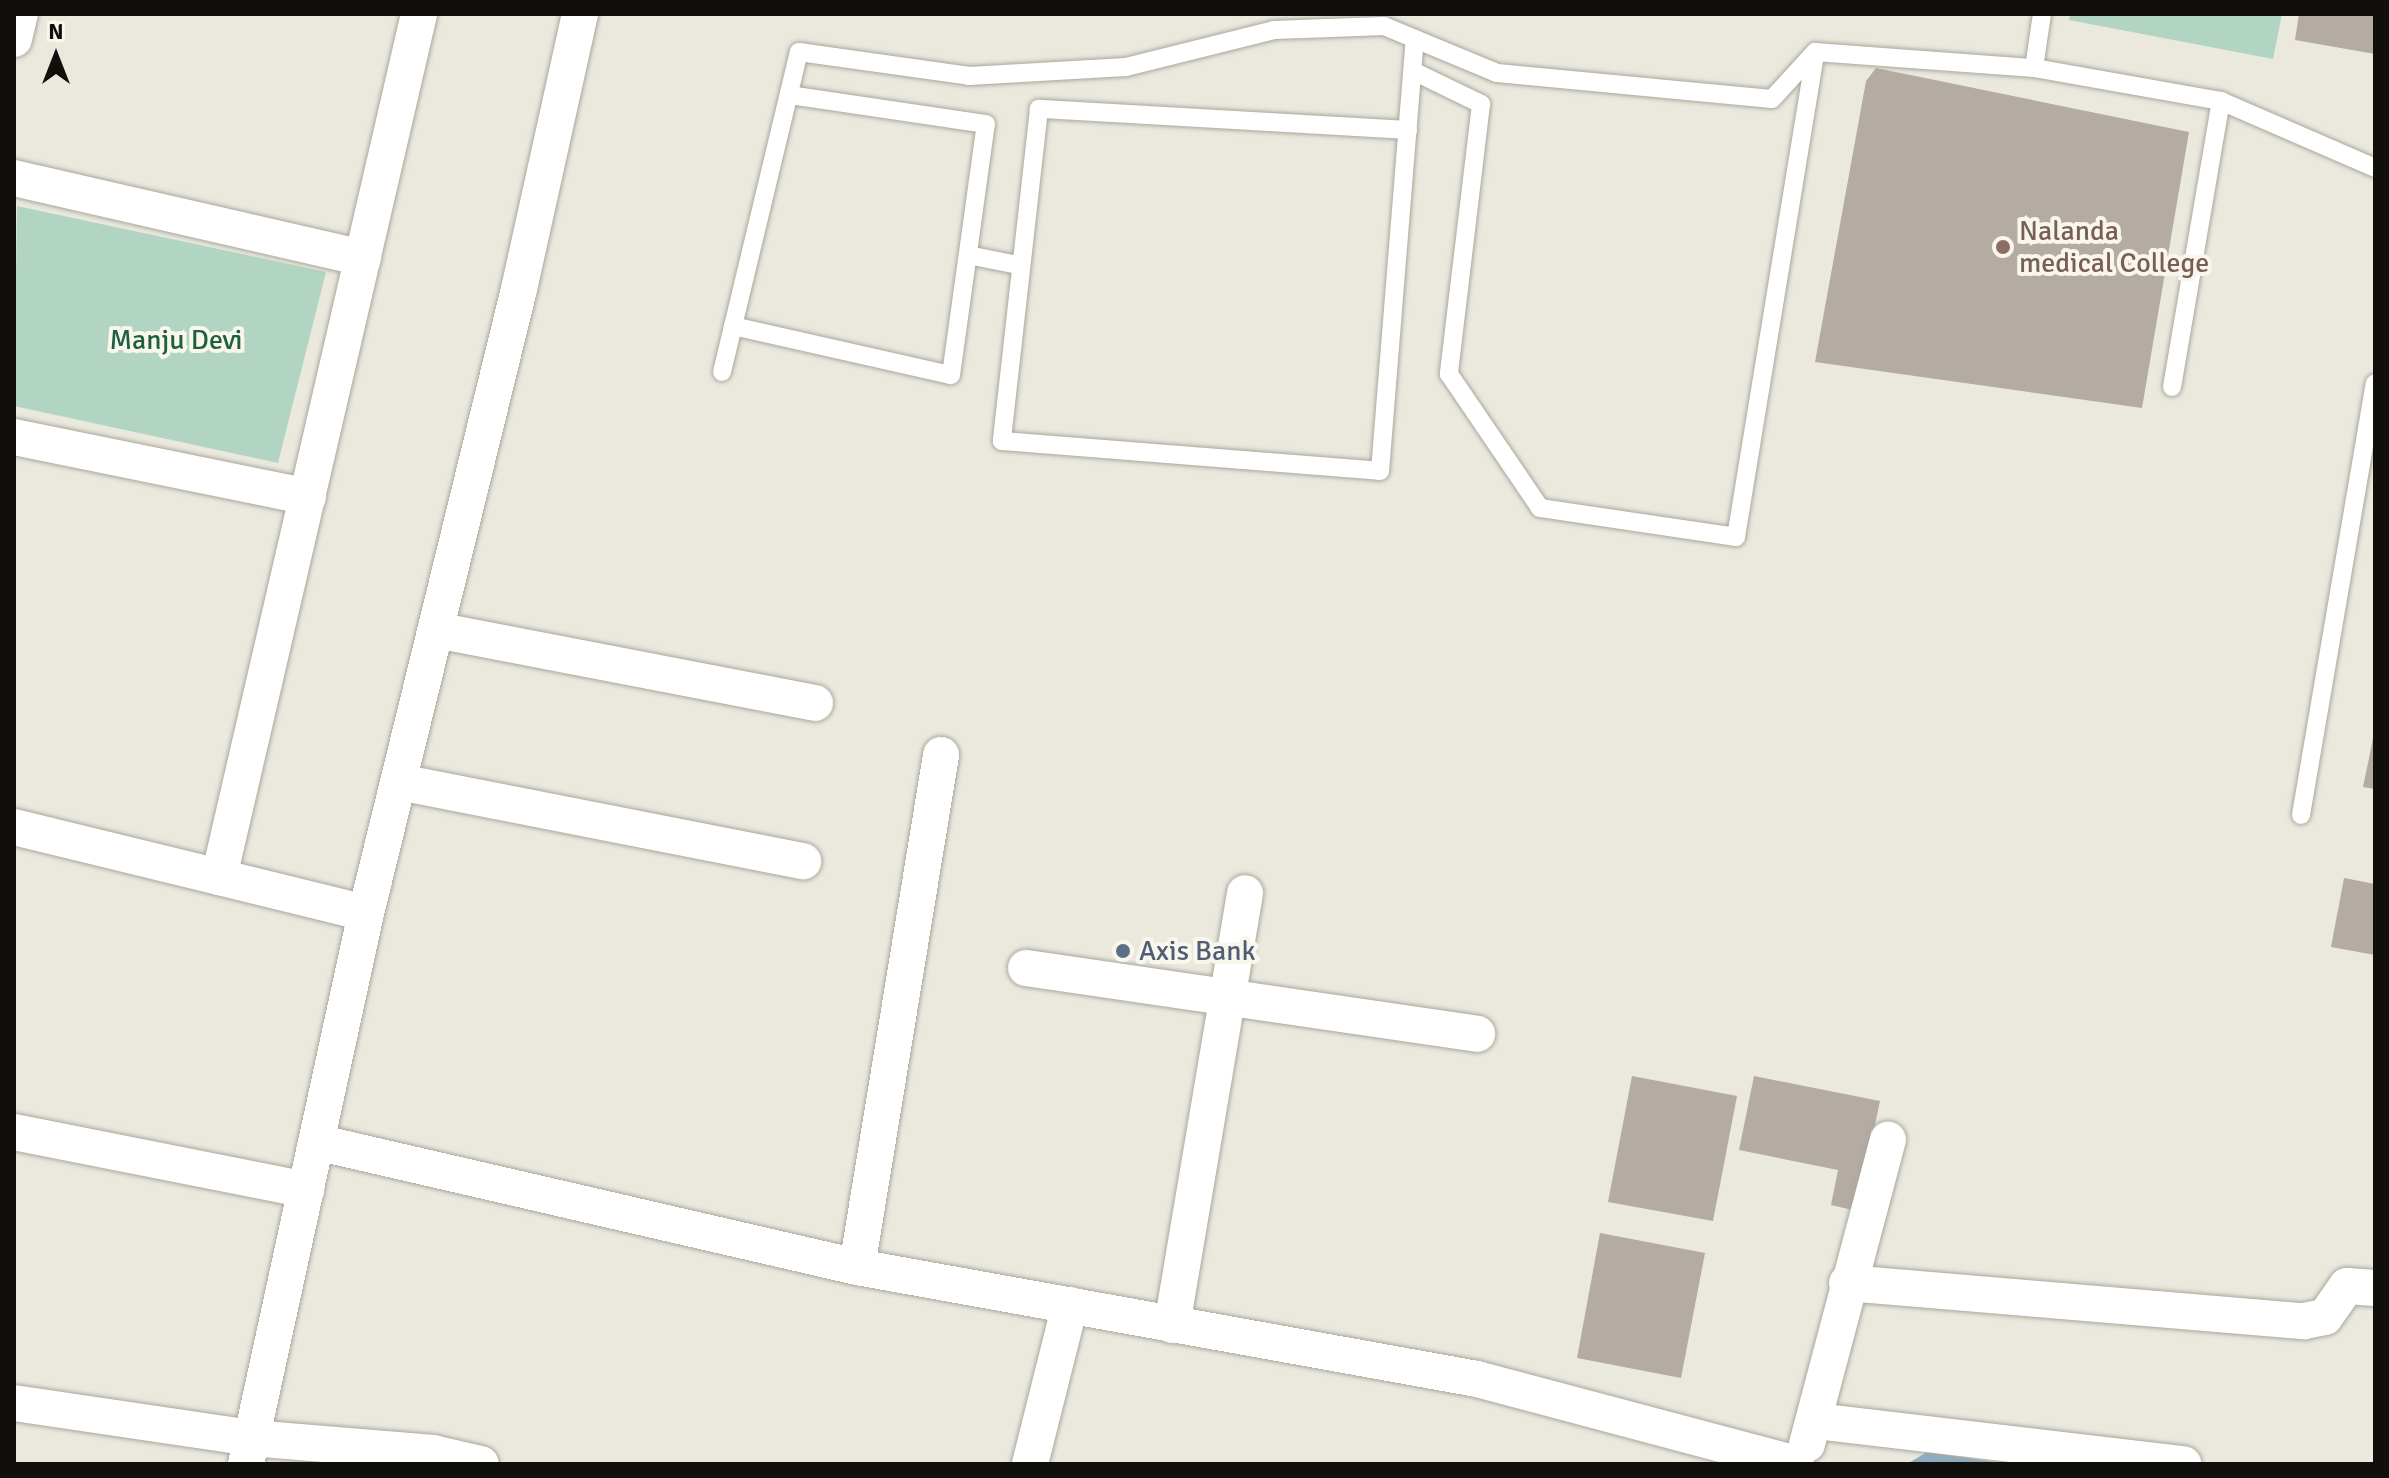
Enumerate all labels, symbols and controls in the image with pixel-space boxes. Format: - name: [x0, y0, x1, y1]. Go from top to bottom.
- north arrow: [16, 16, 96, 96]
- text: N: [48, 18, 64, 45]
- place label: Nalanda medical College: [2019, 214, 2209, 280]
- marker: Nalanda medical College: [1994, 238, 2012, 256]
- park label: Manju Devi: [109, 323, 243, 357]
- place label: Axis Bank: [1139, 934, 1256, 968]
- marker: Axis Bank: [1114, 942, 1132, 960]

